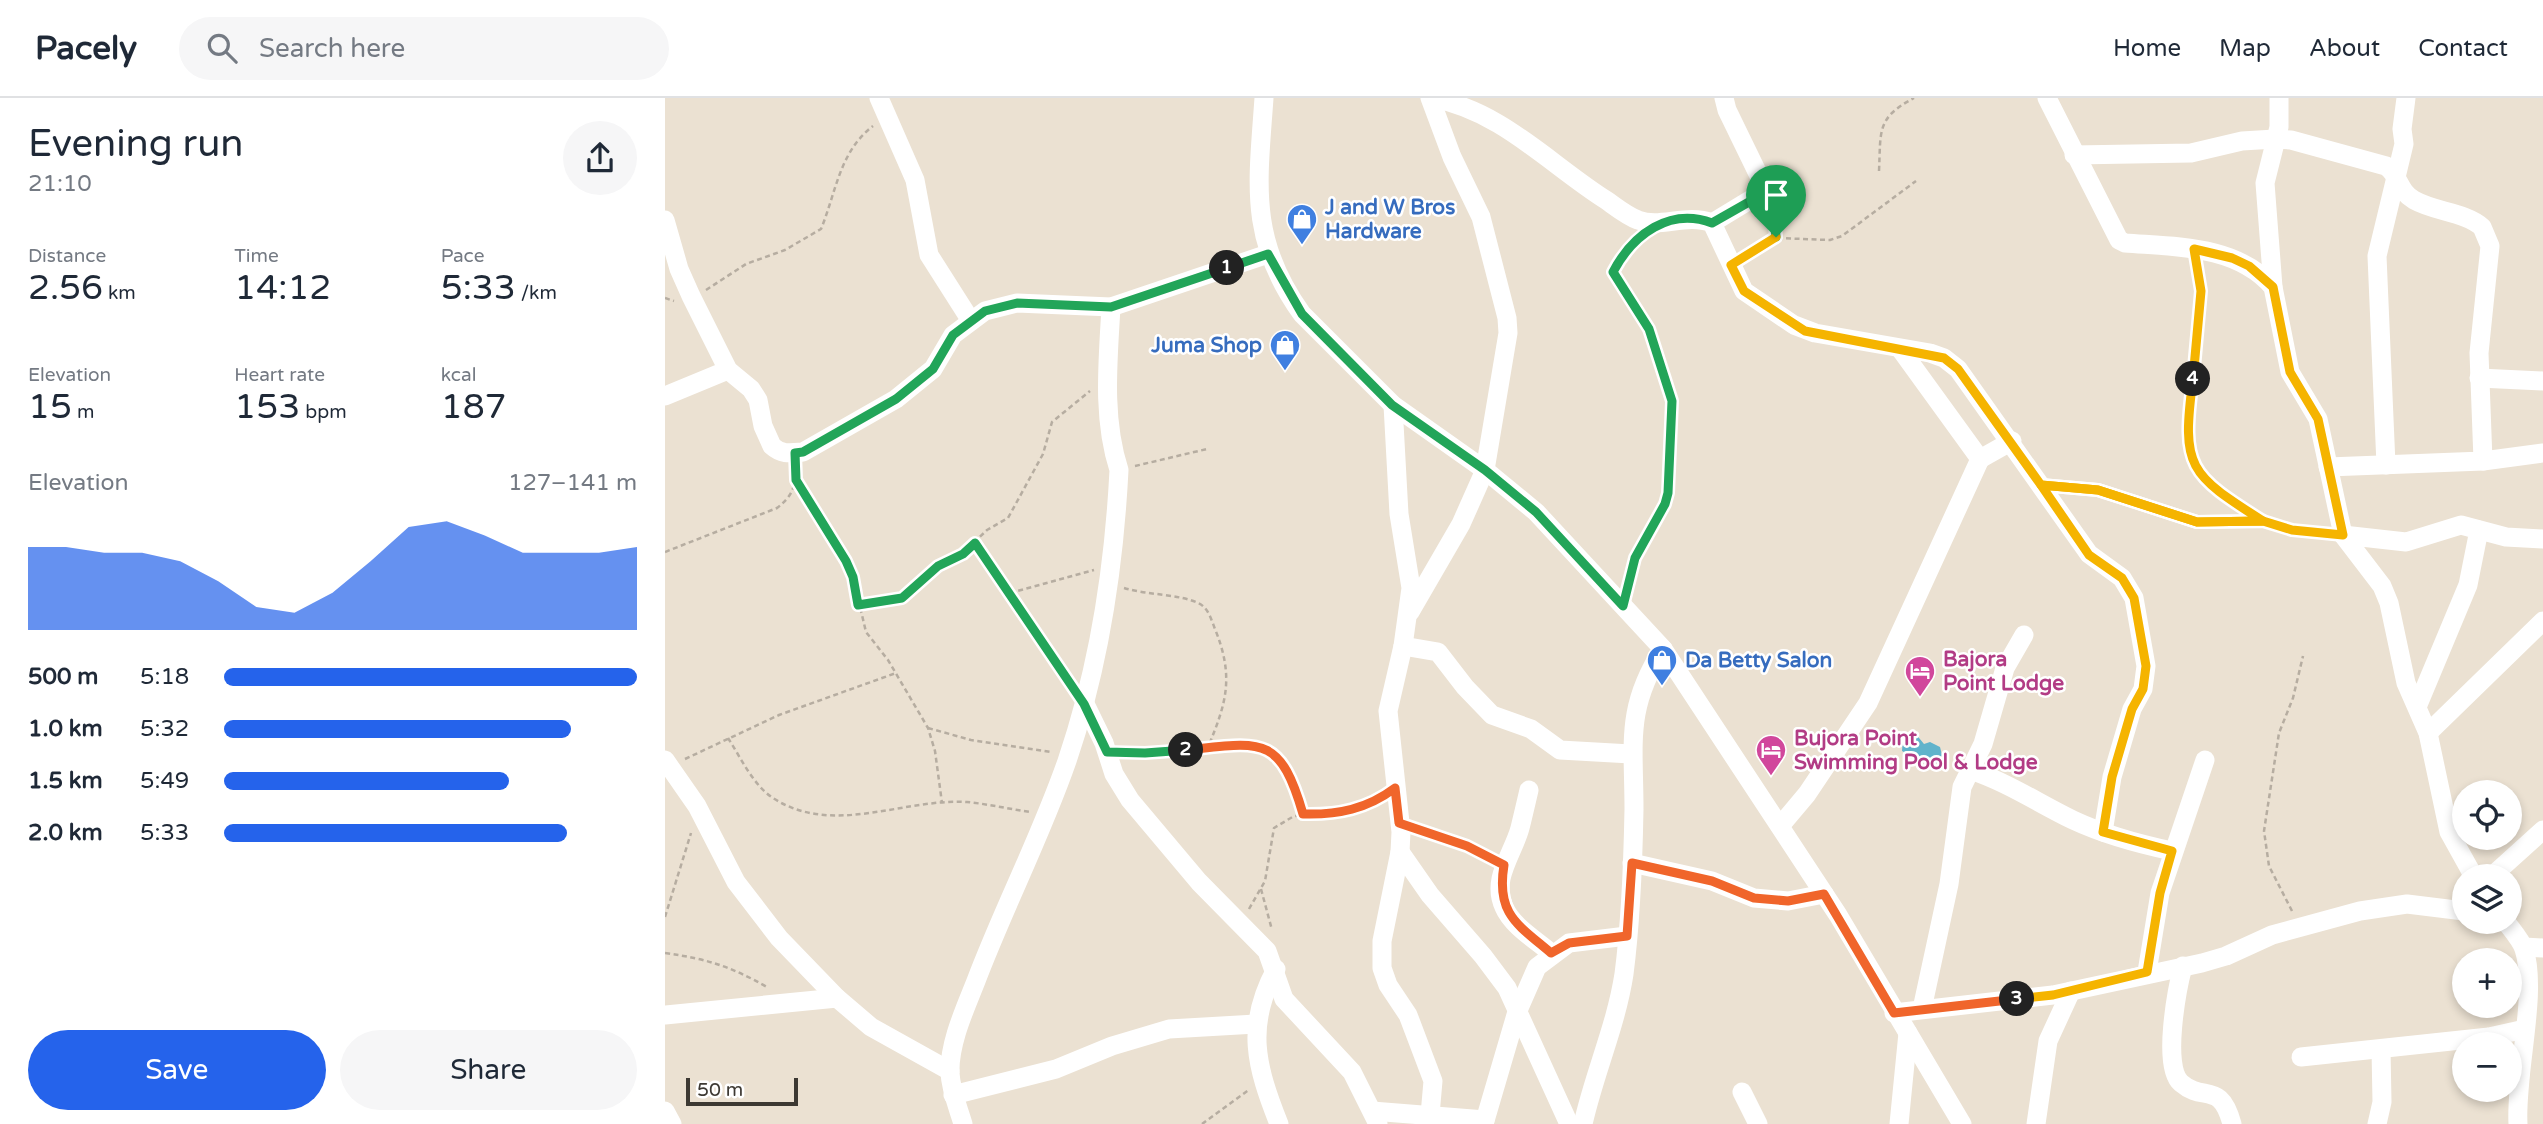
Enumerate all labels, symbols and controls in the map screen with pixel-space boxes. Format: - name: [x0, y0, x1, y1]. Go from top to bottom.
- search box: [179, 17, 669, 80]
- text: Pacely: [35, 29, 137, 68]
- icon: search: [203, 29, 241, 67]
- text: Search here: [259, 33, 405, 64]
- text: Home: [2113, 34, 2181, 63]
- text: Map: [2219, 34, 2271, 63]
- text: About: [2309, 34, 2380, 63]
- text: Contact: [2418, 34, 2508, 63]
- text: Evening run: [28, 121, 243, 167]
- button: share: [563, 121, 637, 195]
- pin: [1746, 165, 1806, 237]
- text: 21:10: [28, 170, 92, 198]
- icon: arrive: [1757, 176, 1795, 214]
- place label: J and W Bros Hardware: [1324, 195, 1455, 244]
- shop icon: J and W Bros Hardware: [1285, 202, 1319, 246]
- text: Distance: [28, 245, 106, 267]
- text: Time: [234, 245, 279, 267]
- text: Pace: [441, 245, 484, 267]
- pin: 1: [1209, 250, 1245, 286]
- text: 1: [1221, 256, 1232, 278]
- text: 2.56: [28, 267, 103, 309]
- text: 14:12: [234, 267, 331, 309]
- text: 5:33: [441, 267, 516, 309]
- text: km: [103, 282, 136, 304]
- text: /km: [516, 282, 557, 304]
- shop icon: Juma Shop: [1268, 328, 1302, 372]
- place label: Juma Shop: [1150, 333, 1262, 358]
- pin: 4: [2175, 362, 2211, 396]
- text: Elevation: [28, 364, 111, 386]
- text: Heart rate: [234, 364, 325, 386]
- text: kcal: [441, 364, 476, 386]
- text: 4: [2187, 367, 2198, 389]
- text: 15: [28, 386, 72, 428]
- text: 153: [234, 386, 300, 428]
- text: 187: [441, 386, 507, 428]
- text: m: [72, 401, 94, 423]
- text: bpm: [300, 401, 347, 423]
- text: Elevation: [28, 469, 129, 497]
- text: 127–141 m: [508, 469, 637, 497]
- shop icon: Da Betty Salon: [1645, 643, 1679, 687]
- place label: Bajora Point Lodge: [1943, 647, 2064, 696]
- place label: Da Betty Salon: [1685, 648, 1832, 673]
- hotel icon: Bajora Point Lodge: [1903, 654, 1937, 698]
- text: 500 m: [28, 663, 98, 691]
- text: 5:18: [140, 663, 189, 691]
- text: 1.0 km: [28, 715, 103, 743]
- text: 5:32: [140, 715, 189, 743]
- place label: Bujora Point Swimming Pool & Lodge: [1794, 726, 2038, 775]
- pin: 2: [1169, 732, 1203, 768]
- hotel icon: Bujora Point Swimming Pool & Lodge: [1754, 733, 1788, 777]
- text: 2: [1180, 738, 1191, 760]
- text: 1.5 km: [28, 767, 103, 795]
- text: 5:49: [140, 767, 189, 795]
- map controls: [2452, 780, 2522, 1102]
- button: locate: [2452, 780, 2522, 850]
- text: 2.0 km: [28, 819, 103, 847]
- text: 5:33: [140, 819, 189, 847]
- button: layers: [2452, 864, 2522, 934]
- button: +: [2452, 948, 2522, 1018]
- pin: 3: [1999, 982, 2035, 1016]
- text: 3: [2011, 987, 2022, 1009]
- button: Save: [28, 1030, 326, 1110]
- button: Share: [340, 1030, 637, 1110]
- button: −: [2452, 1032, 2522, 1102]
- scale bar: [686, 1075, 798, 1107]
- text: 50 m: [697, 1079, 743, 1101]

